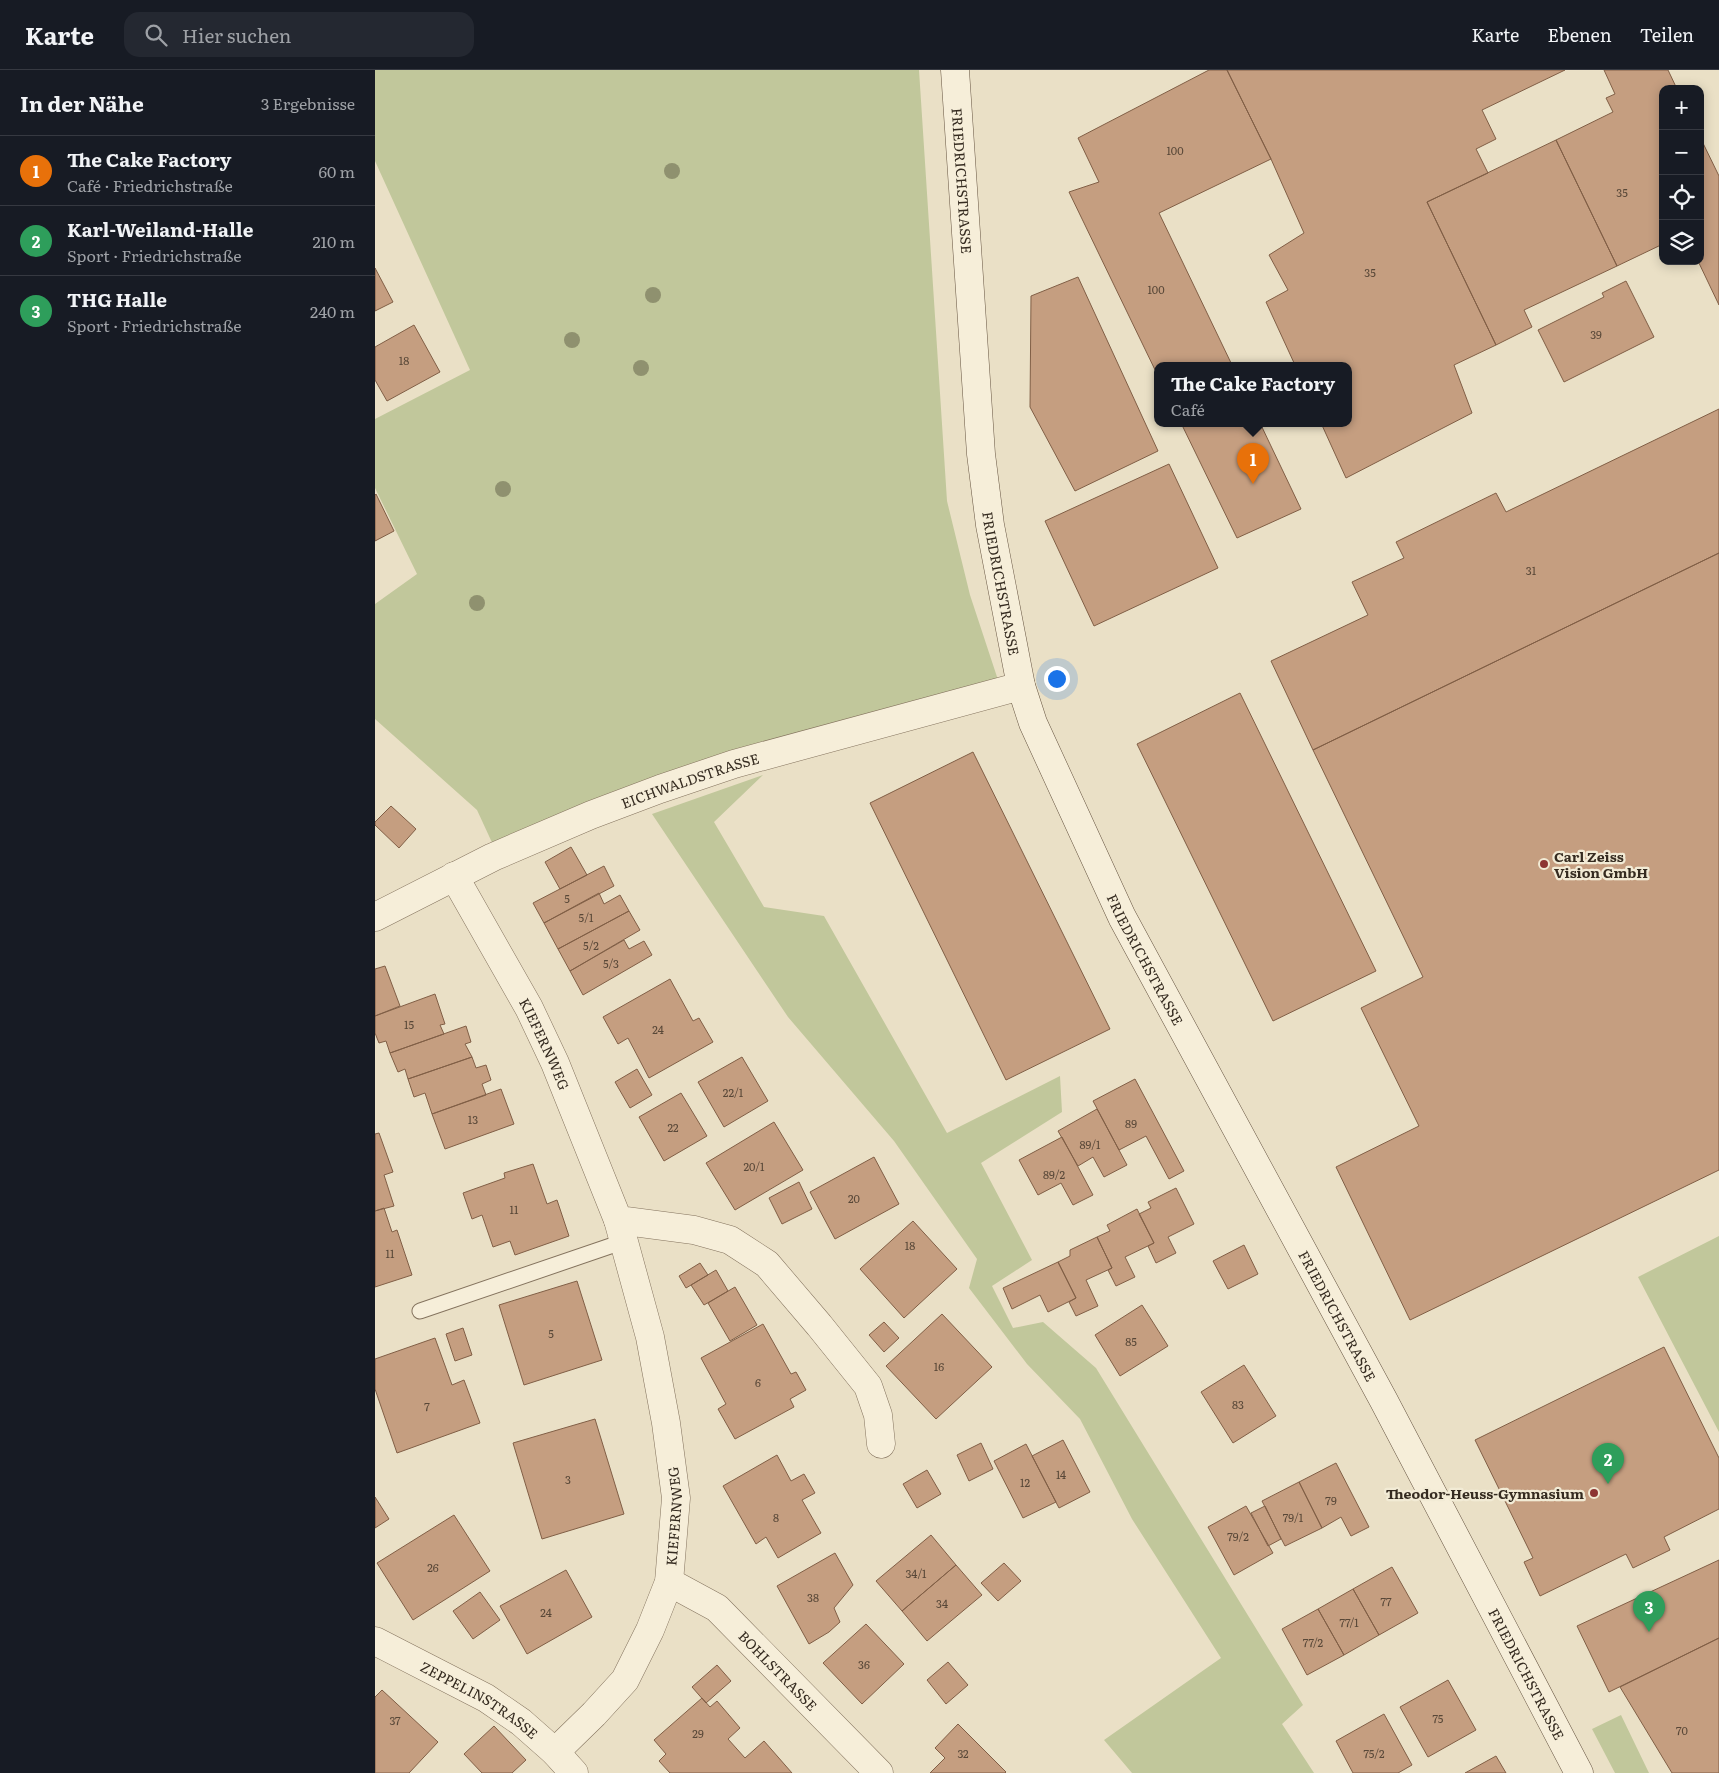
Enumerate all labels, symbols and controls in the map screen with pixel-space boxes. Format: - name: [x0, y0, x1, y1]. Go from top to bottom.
- search box: [124, 12, 474, 57]
- text: Karte: [25, 17, 94, 52]
- icon: search: [142, 21, 170, 49]
- text: Hier suchen: [182, 21, 291, 49]
- text: Karte: [1472, 21, 1519, 48]
- text: Ebenen: [1547, 21, 1612, 48]
- text: Teilen: [1640, 21, 1694, 48]
- map controls: [1659, 85, 1704, 265]
- button: +: [1659, 85, 1704, 130]
- text: In der Nähe: [20, 87, 144, 118]
- text: 3 Ergebnisse: [261, 91, 355, 115]
- street label: FRIEDRICHSTRASSE: [948, 107, 977, 254]
- button: −: [1659, 130, 1704, 175]
- house number: 100: [1166, 142, 1184, 158]
- text: The Cake Factory: [67, 145, 231, 173]
- text: 1: [33, 159, 39, 183]
- text: 60 m: [318, 159, 355, 183]
- text: Café · Friedrichstraße: [67, 173, 233, 197]
- button: locate: [1659, 175, 1704, 220]
- house number: 35: [1616, 184, 1628, 200]
- text: Karl-Weiland-Halle: [67, 215, 253, 243]
- button: layers: [1659, 220, 1704, 265]
- text: 2: [32, 229, 40, 253]
- text: 210 m: [312, 229, 355, 253]
- text: Sport · Friedrichstraße: [67, 243, 242, 267]
- house number: 35: [1364, 264, 1376, 280]
- house number: 100: [1147, 281, 1165, 297]
- text: THG Halle: [67, 285, 167, 313]
- text: 3: [32, 299, 40, 323]
- text: 240 m: [310, 299, 355, 323]
- text: Sport · Friedrichstraße: [67, 313, 242, 337]
- house number: 39: [1590, 326, 1602, 342]
- house number: 18: [399, 352, 409, 368]
- popup: [1154, 362, 1352, 427]
- text: The Cake Factory: [1171, 369, 1335, 397]
- text: Café: [1171, 397, 1205, 421]
- pin: 1: [1237, 443, 1269, 484]
- street label: FRIEDRICHSTRASSE: [978, 510, 1025, 657]
- house number: 31: [1526, 562, 1537, 578]
- your location: [1044, 666, 1070, 692]
- street label: EICHWALDSTRASSE: [618, 748, 761, 813]
- place label: Carl Zeiss Vision GmbH: [1554, 846, 1648, 882]
- marker: Carl Zeiss Vision GmbH: [1538, 858, 1550, 870]
- house number: 5: [564, 890, 570, 906]
- street label: FRIEDRICHSTRASSE: [1103, 890, 1189, 1029]
- house number: 5/1: [579, 909, 594, 925]
- house number: 5/2: [583, 937, 599, 953]
- house number: 5/3: [603, 955, 619, 971]
- street label: KIEFERNWEG: [515, 994, 575, 1093]
- house number: 15: [404, 1016, 414, 1032]
- house number: 24: [652, 1021, 664, 1037]
- house number: 22/1: [723, 1084, 744, 1100]
- house number: 13: [468, 1111, 478, 1127]
- house number: 89: [1125, 1115, 1137, 1131]
- house number: 22: [667, 1119, 679, 1135]
- house number: 89/1: [1080, 1136, 1101, 1152]
- house number: 20/1: [743, 1158, 765, 1174]
- house number: 89/2: [1043, 1166, 1065, 1182]
- house number: 20: [848, 1190, 860, 1206]
- house number: 11: [510, 1201, 519, 1217]
- house number: 18: [905, 1237, 915, 1253]
- house number: 11: [386, 1245, 395, 1261]
- street label: FRIEDRICHSTRASSE: [1294, 1247, 1381, 1385]
- house number: 5: [548, 1325, 554, 1341]
- house number: 85: [1125, 1333, 1137, 1349]
- house number: 16: [934, 1358, 944, 1374]
- house number: 6: [755, 1374, 761, 1390]
- house number: 83: [1232, 1396, 1244, 1412]
- house number: 7: [424, 1398, 430, 1414]
- pin: 2: [1592, 1443, 1624, 1484]
- street label: KIEFERNWEG: [660, 1465, 686, 1567]
- house number: 14: [1056, 1466, 1066, 1482]
- house number: 3: [565, 1471, 571, 1487]
- house number: 12: [1020, 1474, 1030, 1490]
- place label: Theodor-Heuss-Gymnasium: [1386, 1483, 1584, 1503]
- marker: Theodor-Heuss-Gymnasium: [1588, 1487, 1600, 1499]
- house number: 79: [1325, 1492, 1337, 1508]
- house number: 8: [773, 1509, 779, 1525]
- house number: 79/1: [1283, 1509, 1304, 1525]
- house number: 79/2: [1227, 1528, 1249, 1544]
- house number: 26: [427, 1559, 439, 1575]
- house number: 34/1: [905, 1565, 927, 1581]
- house number: 38: [807, 1589, 819, 1605]
- pin: 3: [1633, 1591, 1665, 1632]
- house number: 77: [1380, 1593, 1392, 1609]
- house number: 34: [936, 1595, 948, 1611]
- house number: 24: [540, 1604, 552, 1620]
- street label: FRIEDRICHSTRASSE: [1484, 1604, 1570, 1743]
- house number: 77/1: [1339, 1614, 1359, 1630]
- street label: BOHLSTRASSE: [734, 1626, 822, 1715]
- house number: 77/2: [1303, 1634, 1324, 1650]
- street label: ZEPPELINSTRASSE: [417, 1656, 543, 1743]
- house number: 36: [858, 1656, 870, 1672]
- house number: 75: [1433, 1710, 1444, 1726]
- house number: 37: [389, 1712, 401, 1728]
- house number: 70: [1676, 1722, 1688, 1738]
- house number: 29: [692, 1725, 704, 1741]
- house number: 32: [957, 1745, 969, 1761]
- house number: 75/2: [1363, 1745, 1385, 1761]

